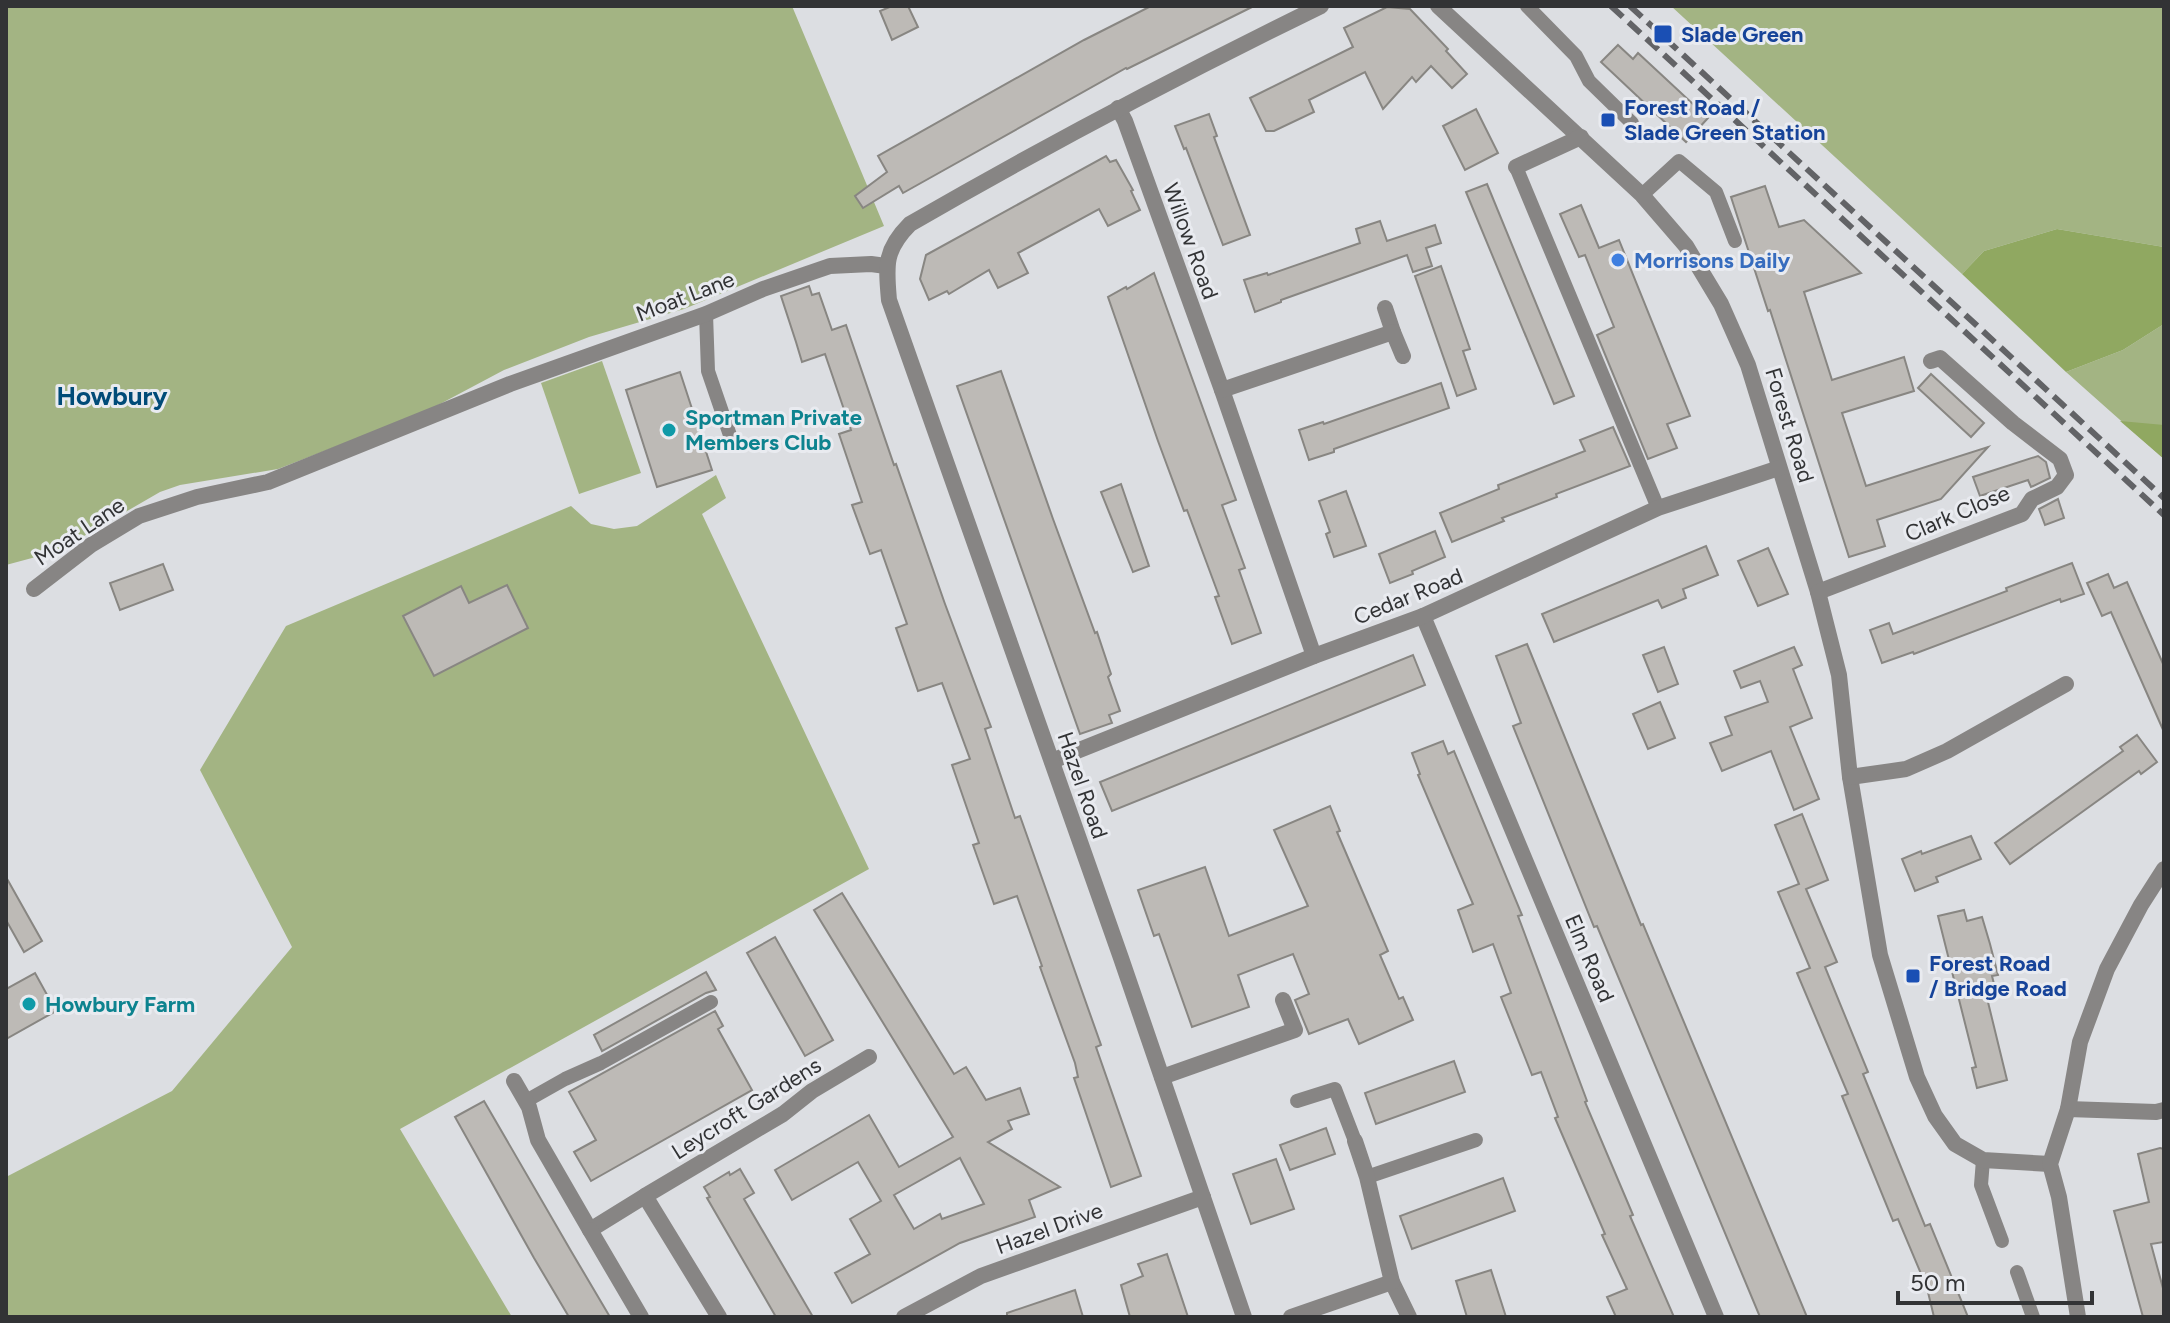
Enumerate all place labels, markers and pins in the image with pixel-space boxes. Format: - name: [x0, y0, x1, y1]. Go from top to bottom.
- place label: Slade Green: [1681, 21, 1804, 48]
- marker: Slade Green: [1652, 23, 1674, 45]
- place label: Forest Road / Slade Green Station: [1624, 94, 1825, 146]
- marker: Forest Road / Slade Green Station: [1599, 111, 1617, 129]
- place label: Morrisons Daily: [1634, 247, 1790, 274]
- marker: Morrisons Daily: [1609, 251, 1627, 269]
- place label: Sportman Private Members Club: [685, 404, 862, 456]
- marker: Sportman Private Members Club: [660, 421, 678, 439]
- place label: Forest Road / Bridge Road: [1929, 950, 2067, 1002]
- marker: Forest Road / Bridge Road: [1904, 967, 1922, 985]
- place label: Howbury Farm: [45, 991, 195, 1018]
- marker: Howbury Farm: [20, 995, 38, 1013]

